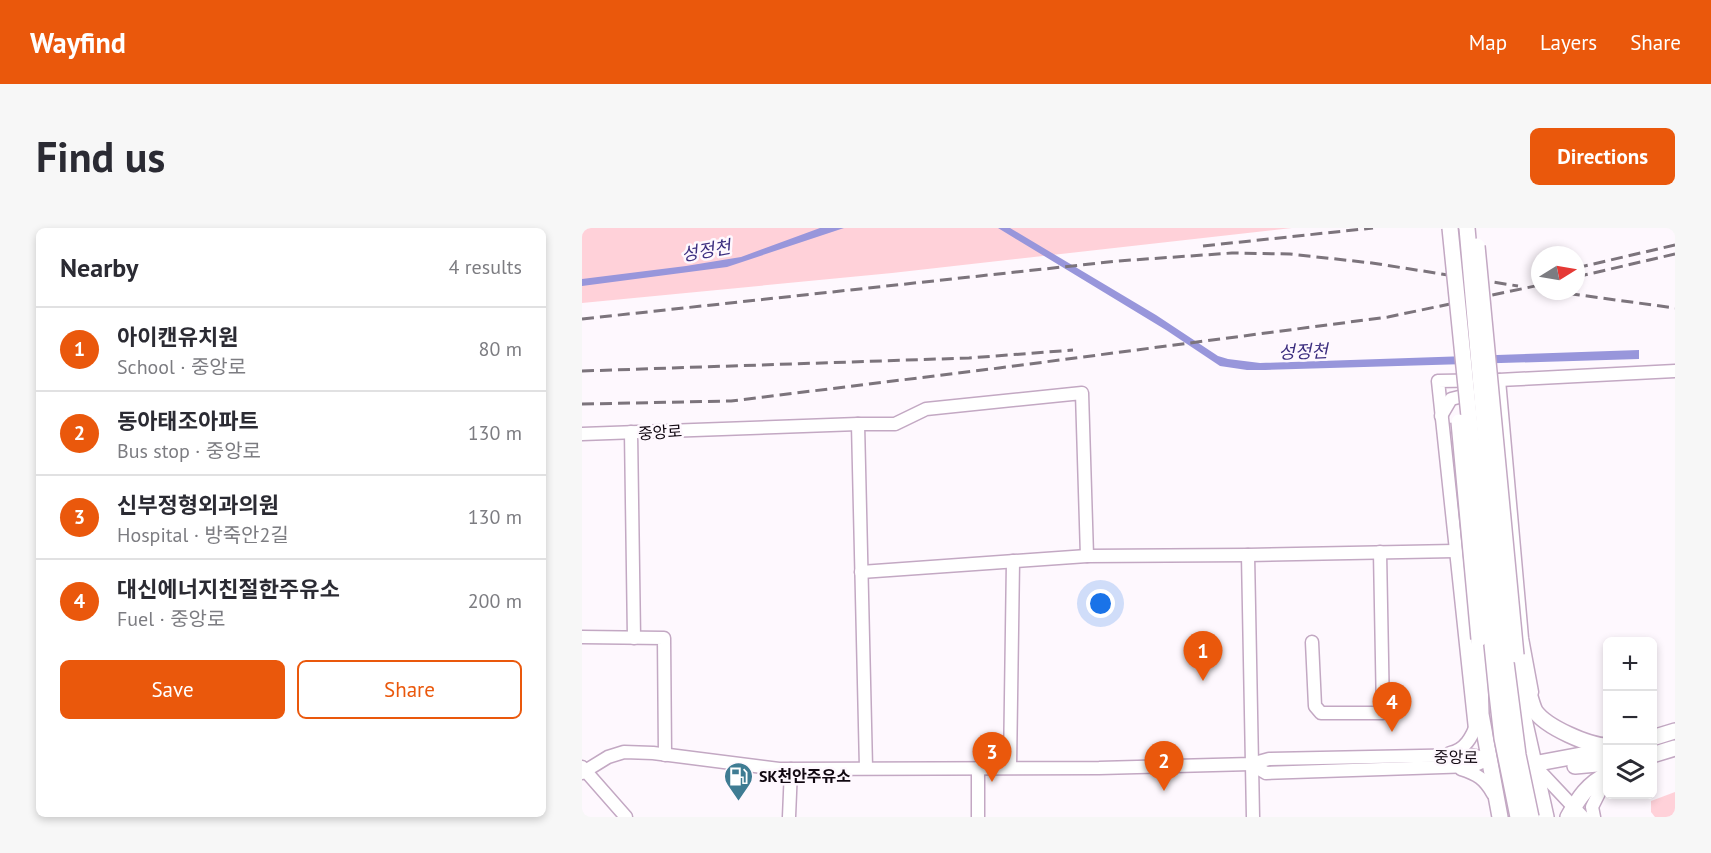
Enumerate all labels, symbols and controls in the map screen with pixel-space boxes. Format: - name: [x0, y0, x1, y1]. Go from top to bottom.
- text: Wayfind: [30, 24, 126, 61]
- text: Map: [1469, 29, 1507, 56]
- text: Layers: [1540, 29, 1597, 56]
- text: Share: [1630, 29, 1681, 56]
- button: Directions: [1530, 128, 1675, 185]
- text: Find us: [36, 129, 165, 184]
- water label: 성정천: [679, 234, 735, 266]
- north arrow: [1531, 246, 1585, 300]
- text: Nearby: [60, 251, 138, 284]
- text: 4 results: [449, 254, 522, 280]
- text: 아이캔유치원: [117, 323, 238, 351]
- text: 1: [74, 336, 85, 362]
- text: 80 m: [479, 336, 522, 362]
- water label: 성정천: [1278, 339, 1331, 364]
- text: School · 중앙로: [117, 354, 246, 380]
- text: 동아태조아파트: [117, 407, 259, 435]
- text: 2: [74, 420, 85, 446]
- text: 130 m: [468, 420, 522, 446]
- street label: 중앙로: [637, 420, 683, 444]
- text: Bus stop · 중앙로: [117, 438, 261, 464]
- text: 신부정형외과의원: [117, 491, 279, 519]
- text: 3: [74, 504, 85, 530]
- text: 130 m: [468, 504, 522, 530]
- text: Hospital · 방죽안2길: [117, 522, 289, 548]
- text: 대신에너지친절한주유소: [117, 575, 340, 603]
- text: 4: [74, 588, 85, 614]
- text: 200 m: [468, 588, 522, 614]
- your location: [1086, 589, 1115, 618]
- text: Fuel · 중앙로: [117, 606, 225, 632]
- pin: 1: [1184, 632, 1222, 681]
- map controls: [1603, 637, 1657, 799]
- button: +: [1603, 637, 1657, 691]
- button: Save: [60, 660, 285, 719]
- button: Share: [297, 660, 522, 719]
- pin: 4: [1372, 682, 1412, 732]
- button: −: [1603, 691, 1657, 745]
- pin: 3: [972, 732, 1012, 782]
- pin: 2: [1144, 742, 1184, 791]
- button: layers: [1603, 745, 1657, 799]
- street label: 중앙로: [1434, 747, 1479, 767]
- fuel station icon: SK천안주유소: [722, 760, 754, 802]
- place label: SK천안주유소: [759, 766, 851, 786]

